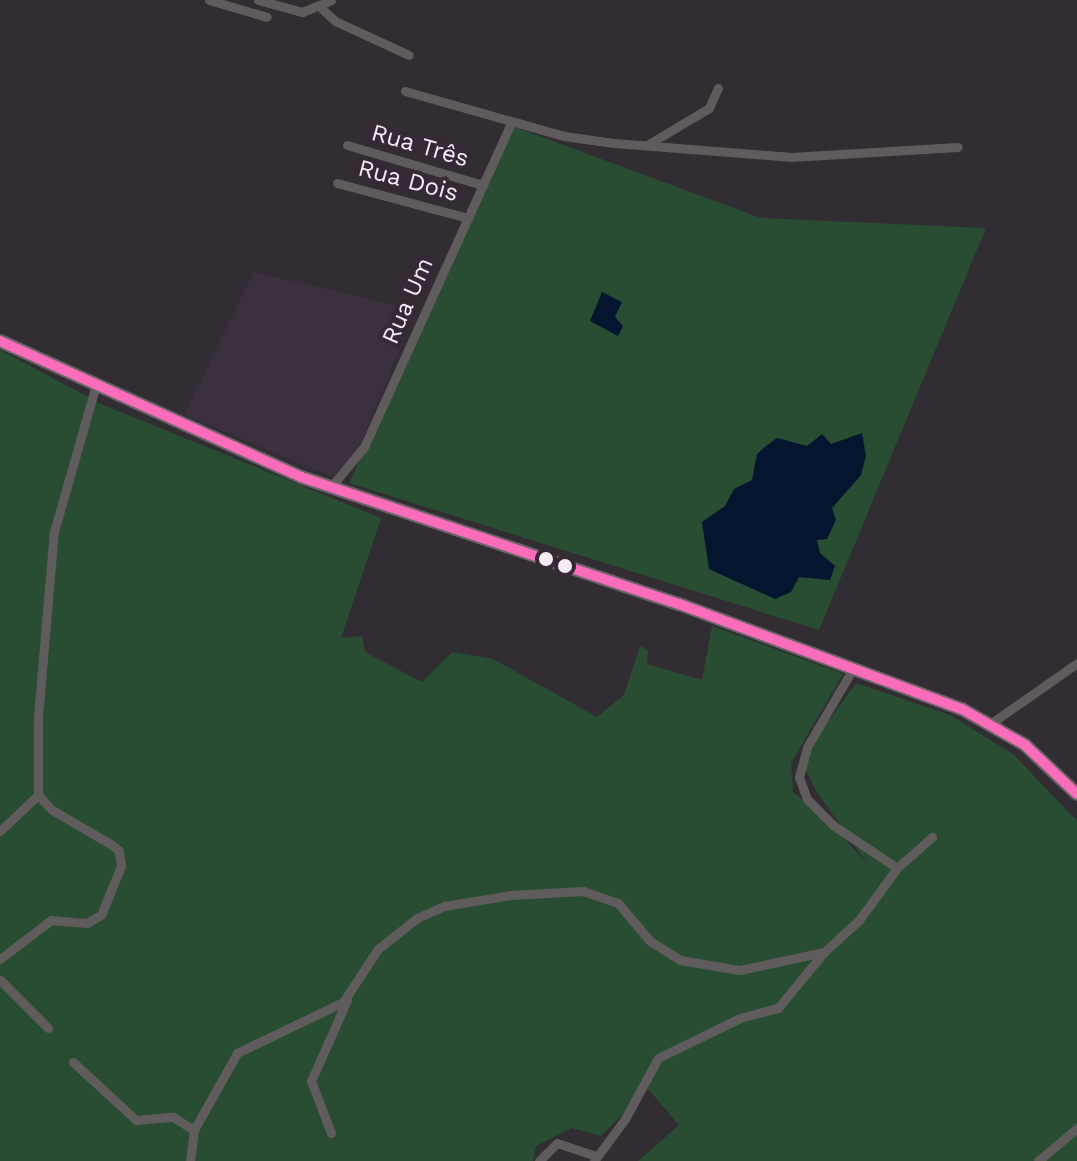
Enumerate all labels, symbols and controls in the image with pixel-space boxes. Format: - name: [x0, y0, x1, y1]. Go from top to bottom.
- street label: Rua Três: [367, 118, 473, 174]
- street label: Rua Dois: [355, 154, 461, 208]
- street label: Rua Um: [376, 253, 440, 349]
- unlabelled marker: [538, 551, 554, 567]
- unlabelled marker: [557, 558, 573, 574]

